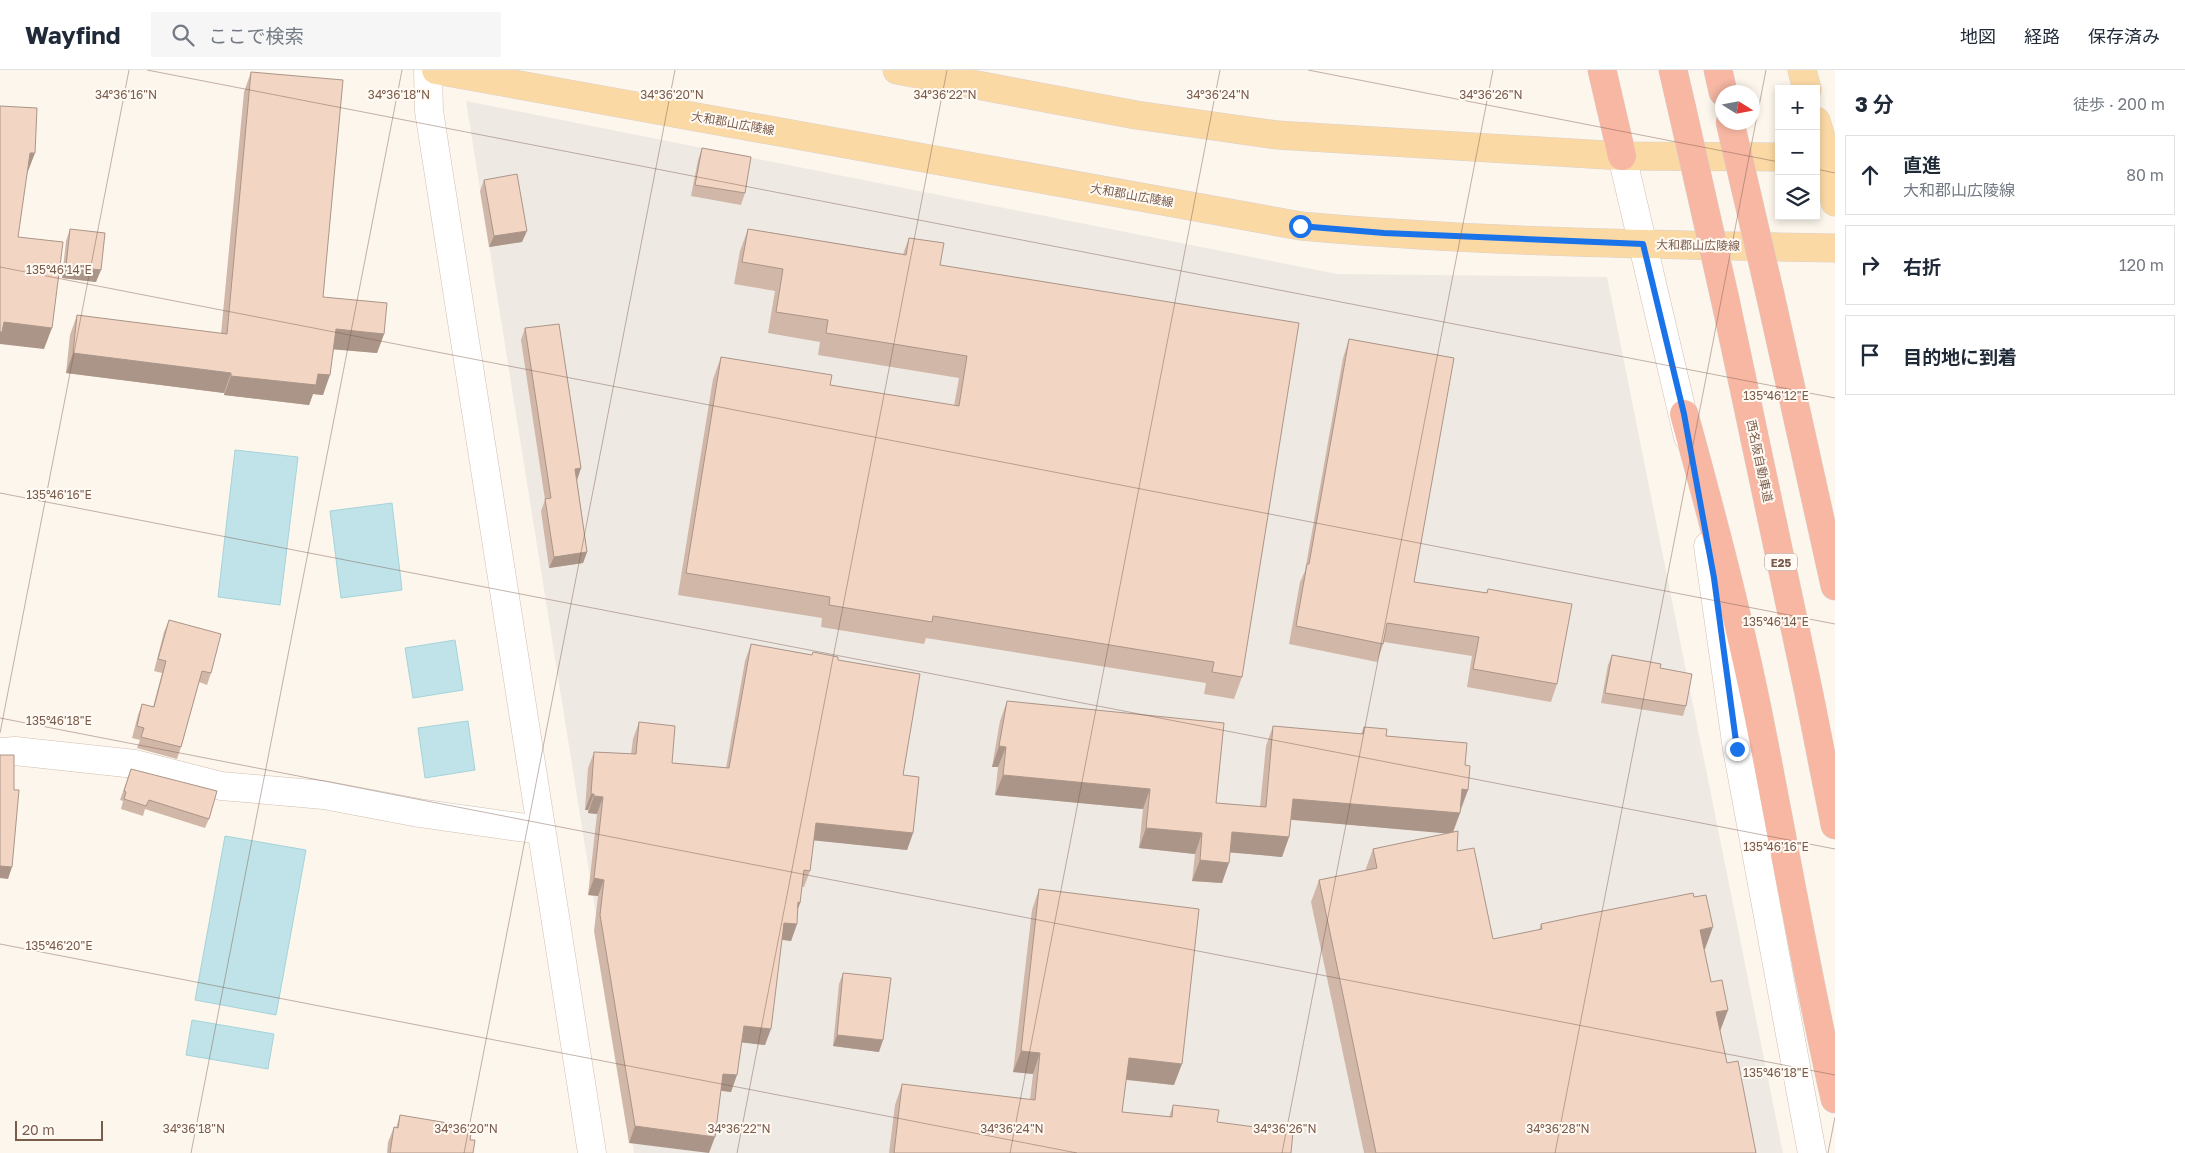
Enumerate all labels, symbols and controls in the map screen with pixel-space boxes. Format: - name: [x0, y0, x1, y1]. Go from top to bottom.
- search box: [151, 12, 501, 57]
- text: Wayfind: [25, 20, 121, 49]
- icon: search: [169, 21, 197, 49]
- text: ここで検索: [209, 24, 304, 47]
- text: 地図: [1960, 25, 1996, 47]
- text: 経路: [2024, 25, 2060, 47]
- text: 保存済み: [2088, 25, 2160, 47]
- north arrow: [1715, 85, 1760, 130]
- map controls: [1775, 85, 1820, 220]
- button: +: [1775, 85, 1820, 130]
- text: 34°36'16"N: [95, 87, 157, 102]
- text: 34°36'18"N: [368, 87, 430, 102]
- text: 34°36'20"N: [640, 87, 704, 102]
- text: 34°36'22"N: [913, 87, 977, 102]
- text: 34°36'24"N: [1186, 87, 1250, 102]
- text: 34°36'26"N: [1459, 87, 1523, 102]
- text: 3 分: [1855, 91, 1894, 117]
- text: 徒歩 · 200 m: [2073, 94, 2165, 114]
- street label: 大和郡山広陵線: [690, 108, 776, 138]
- button: −: [1775, 130, 1820, 175]
- text: 直進: [1903, 153, 1941, 176]
- icon: ahead: [1856, 161, 1884, 189]
- text: 80 m: [2126, 165, 2164, 185]
- button: layers: [1775, 175, 1820, 220]
- street label: 大和郡山広陵線: [1089, 180, 1175, 210]
- text: 大和郡山広陵線: [1903, 180, 2015, 200]
- route start: [1289, 215, 1312, 238]
- street label: 大和郡山広陵線: [1656, 237, 1740, 253]
- icon: right: [1856, 251, 1884, 279]
- text: 右折: [1903, 255, 1941, 278]
- text: 120 m: [2119, 255, 2164, 275]
- text: 135°46'14"E: [26, 262, 92, 277]
- icon: arrive: [1856, 341, 1884, 369]
- text: 目的地に到着: [1903, 345, 2017, 368]
- text: 135°46'12"E: [1743, 388, 1809, 403]
- street label: 西名阪自動車道: [1744, 418, 1776, 504]
- text: 135°46'16"E: [26, 487, 92, 502]
- road number: E25: [1765, 554, 1797, 571]
- text: 135°46'14"E: [1743, 614, 1809, 629]
- text: 135°46'18"E: [26, 713, 92, 728]
- route end: [1726, 738, 1749, 761]
- text: 135°46'16"E: [1743, 839, 1809, 854]
- text: 135°46'20"E: [25, 938, 93, 953]
- text: 135°46'18"E: [1743, 1065, 1809, 1080]
- scale bar: [15, 1118, 102, 1141]
- text: 20 m: [22, 1121, 55, 1138]
- text: 34°36'18"N: [163, 1121, 225, 1136]
- text: 34°36'20"N: [434, 1121, 498, 1136]
- text: 34°36'22"N: [707, 1121, 771, 1136]
- text: 34°36'24"N: [980, 1121, 1044, 1136]
- text: 34°36'26"N: [1253, 1121, 1317, 1136]
- text: 34°36'28"N: [1526, 1121, 1590, 1136]

